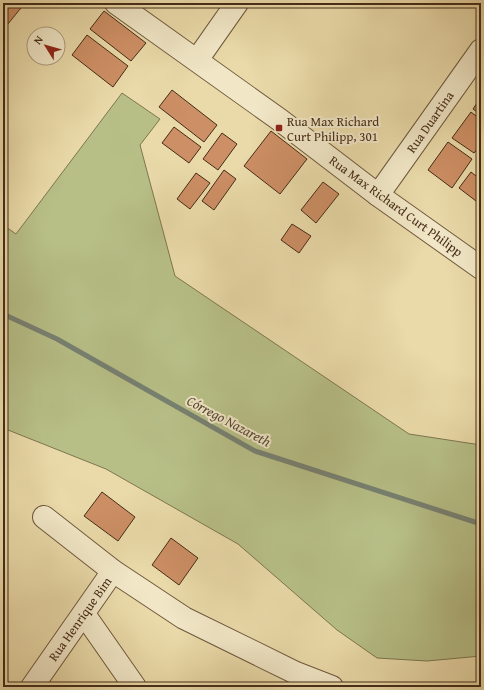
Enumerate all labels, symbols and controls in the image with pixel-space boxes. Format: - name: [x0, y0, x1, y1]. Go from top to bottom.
- north arrow: [26, 26, 66, 66]
- text: N: [29, 32, 47, 48]
- street label: Rua Duartina: [402, 87, 459, 157]
- place label: Rua Max Richard Curt Philipp, 301: [287, 112, 379, 146]
- marker: Rua Max Richard Curt Philipp, 301: [274, 123, 284, 133]
- street label: Rua Max Richard Curt Philipp: [325, 151, 467, 261]
- water label: Córrego Nazareth: [183, 390, 275, 452]
- street label: Rua Henrique Bim: [44, 573, 116, 665]

